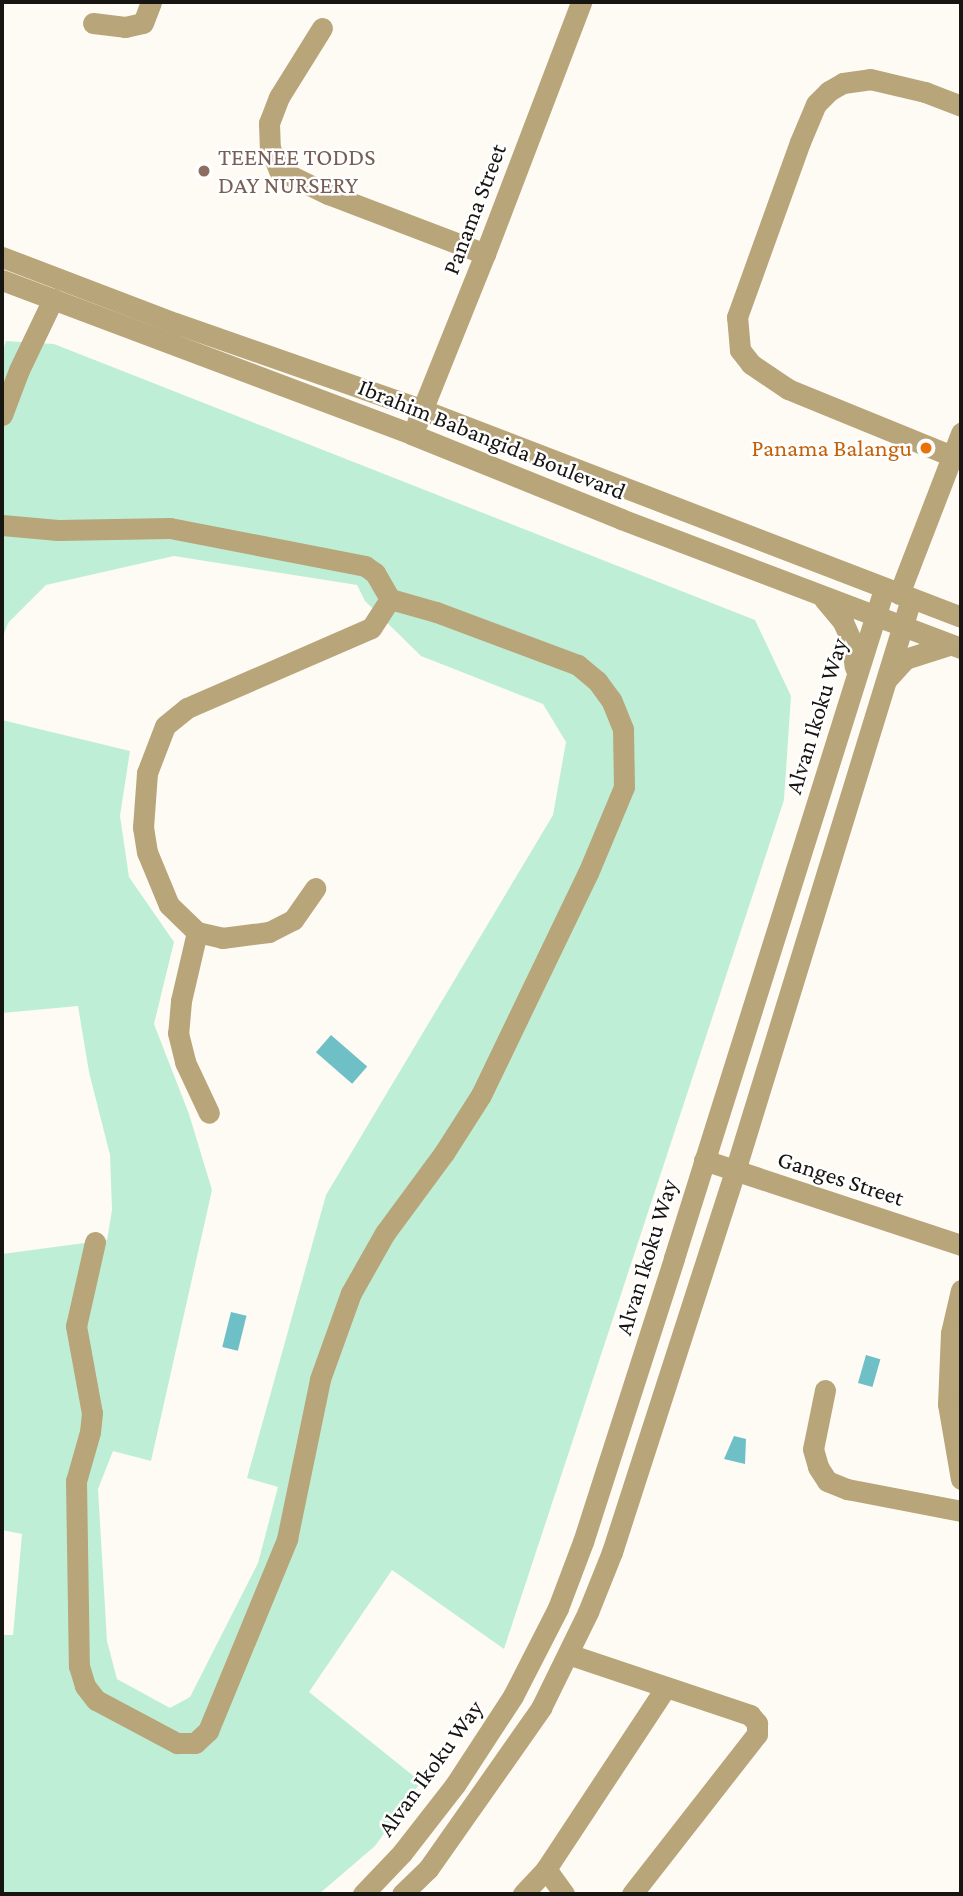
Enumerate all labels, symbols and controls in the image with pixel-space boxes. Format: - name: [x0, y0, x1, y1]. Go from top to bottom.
- street label: Panama Street: [436, 139, 512, 279]
- place label: TEENEE TODDS DAY NURSERY: [218, 143, 376, 199]
- marker: TEENEE TODDS DAY NURSERY: [196, 163, 212, 179]
- street label: Ibrahim Babangida Boulevard: [354, 372, 630, 506]
- place label: Panama Balangu: [751, 434, 912, 462]
- marker: Panama Balangu: [918, 440, 934, 456]
- street label: Alvan Ikoku Way: [779, 635, 853, 797]
- street label: Ganges Street: [774, 1144, 908, 1212]
- street label: Alvan Ikoku Way: [609, 1176, 683, 1338]
- street label: Alvan Ikoku Way: [371, 1694, 489, 1842]

